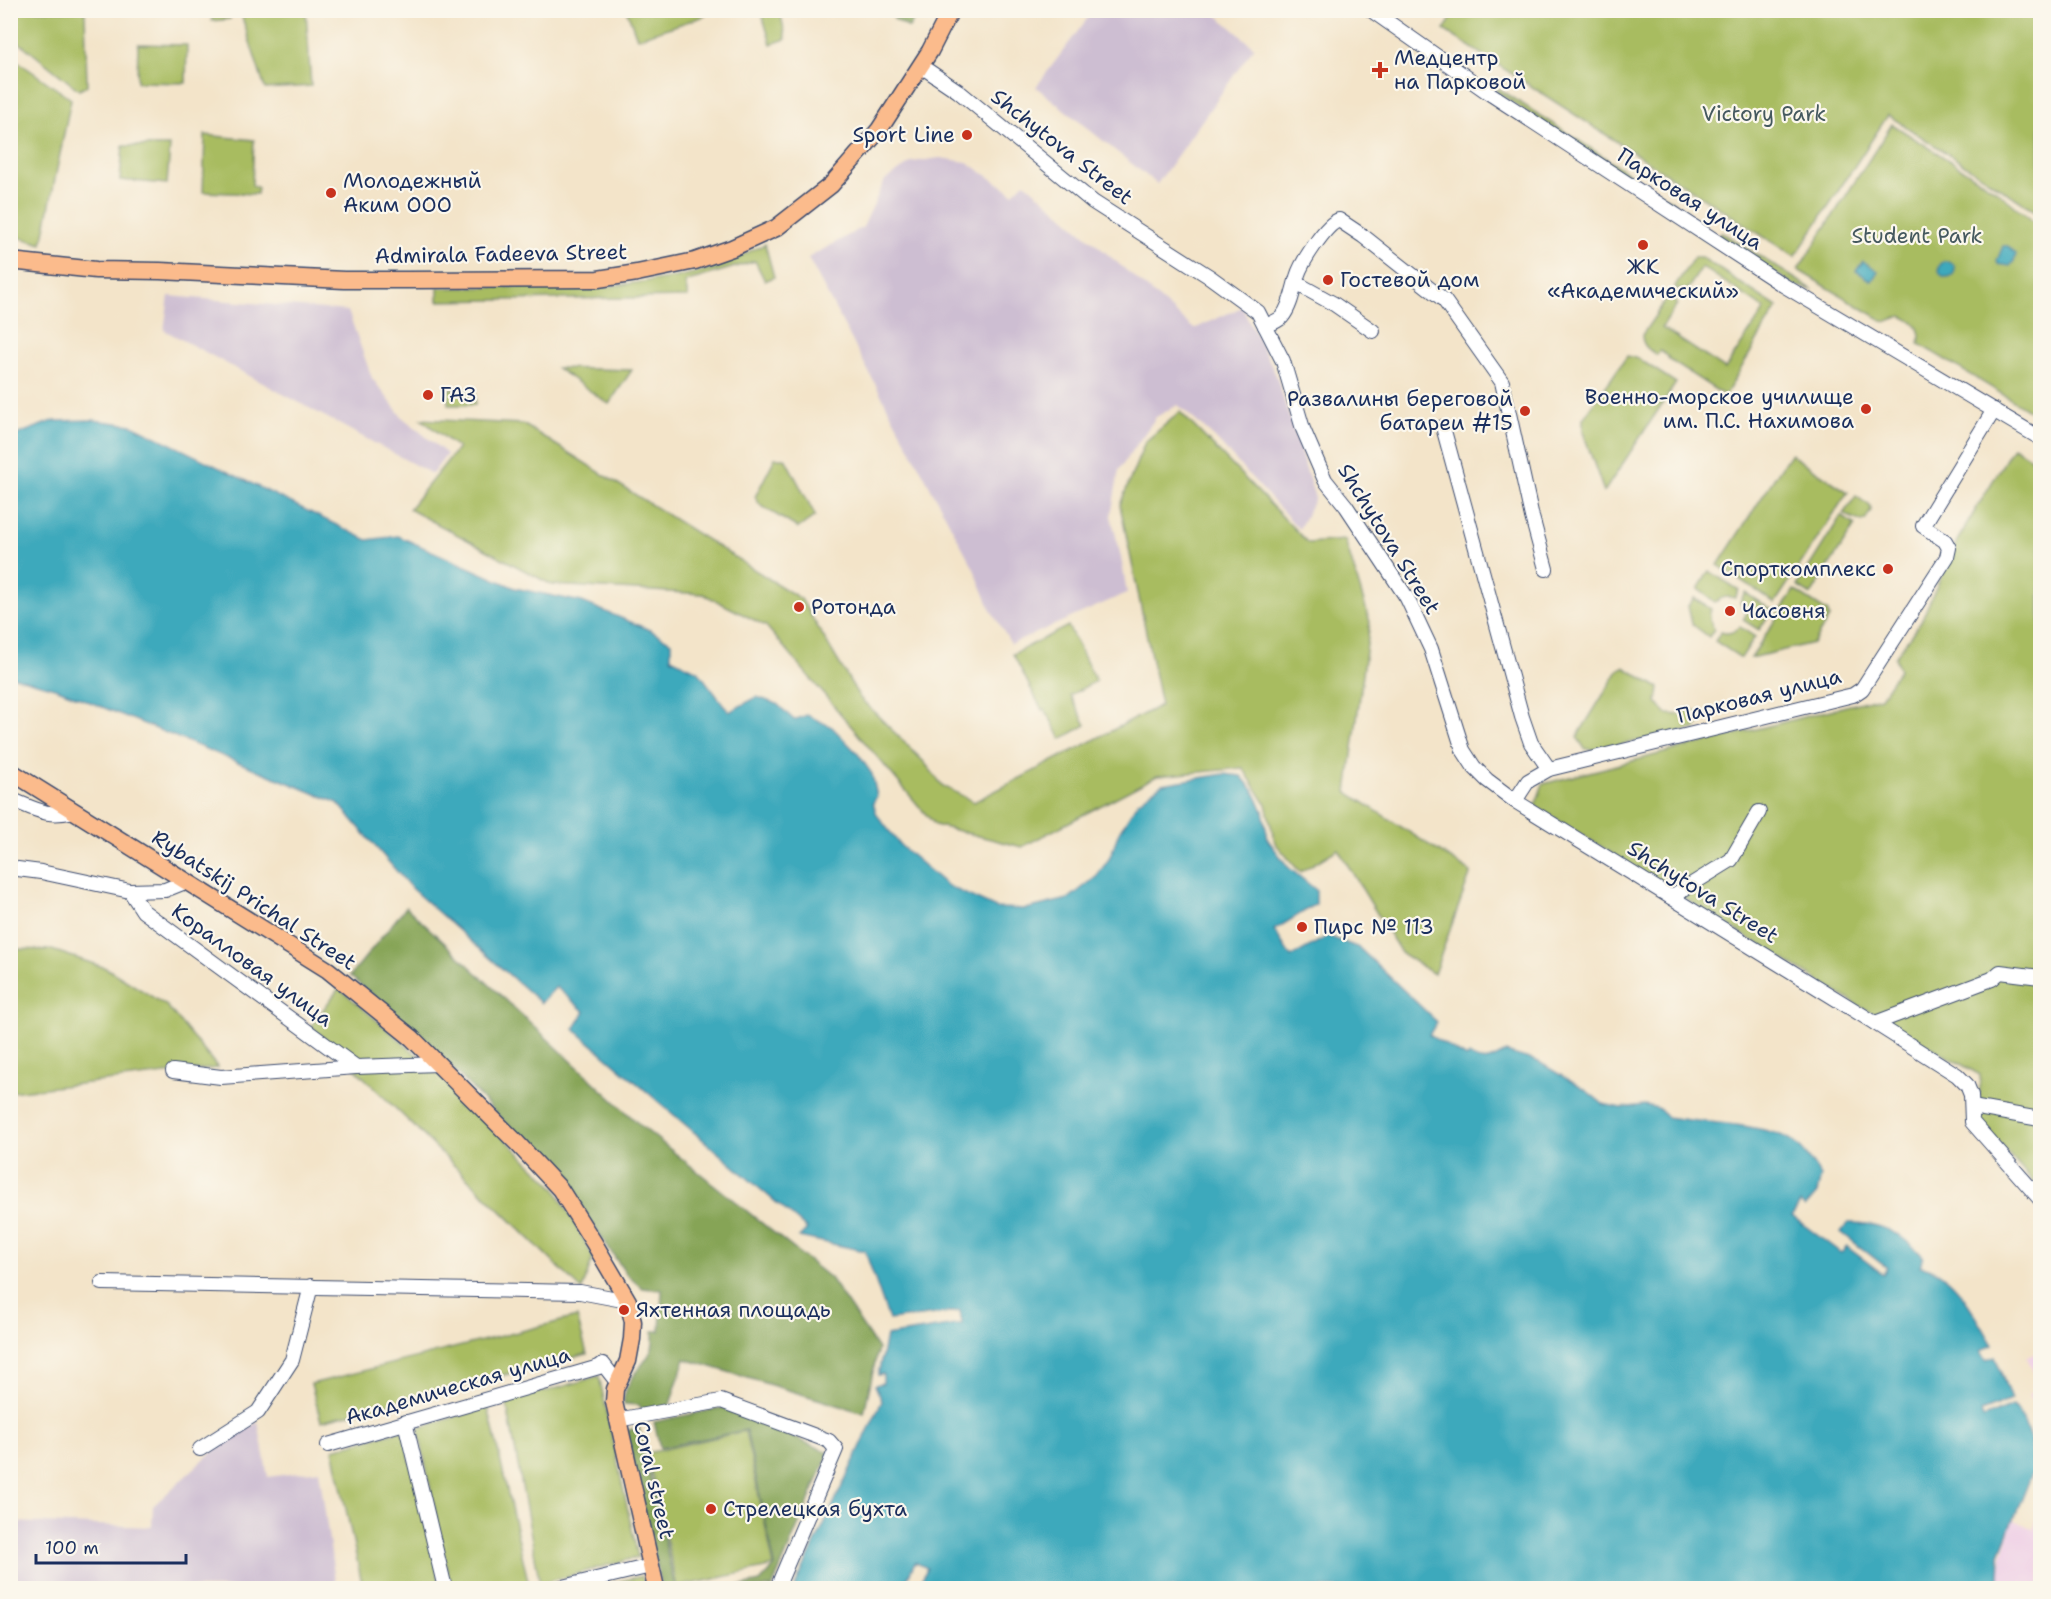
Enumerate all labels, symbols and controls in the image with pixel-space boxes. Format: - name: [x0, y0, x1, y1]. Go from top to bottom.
- place label: Медцентр на Парковой: [1394, 44, 1526, 96]
- marker: Медцентр на Парковой: [1371, 61, 1389, 79]
- street label: Shchytova Street: [985, 83, 1139, 211]
- park label: Victory Park: [1702, 100, 1826, 128]
- place label: Sport Line: [853, 121, 955, 149]
- marker: Sport Line: [960, 128, 974, 142]
- street label: Парковая улица: [1612, 141, 1768, 257]
- place label: Молодежный Аким ООО: [343, 167, 482, 219]
- marker: Молодежный Аким ООО: [324, 186, 338, 200]
- park label: Student Park: [1851, 222, 1983, 250]
- street label: Admirala Fadeeva Street: [374, 238, 628, 270]
- marker: ЖК «Академический»: [1636, 238, 1650, 252]
- place label: ЖК «Академический»: [1547, 253, 1739, 305]
- place label: Гостевой дом: [1340, 266, 1479, 294]
- marker: Гостевой дом: [1321, 273, 1335, 287]
- place label: ГАЗ: [440, 381, 476, 409]
- place label: Военно-морское училище им. П.С. Нахимова: [1585, 383, 1854, 435]
- place label: Развалины береговой батареи #15: [1287, 385, 1513, 437]
- marker: ГАЗ: [421, 388, 435, 402]
- marker: Военно-морское училище им. П.С. Нахимова: [1859, 402, 1873, 416]
- marker: Развалины береговой батареи #15: [1518, 404, 1532, 418]
- street label: Shchytova Street: [1331, 458, 1447, 620]
- place label: Спорткомплекс: [1721, 555, 1876, 583]
- marker: Спорткомплекс: [1881, 562, 1895, 576]
- place label: Ротонда: [811, 593, 896, 621]
- place label: Часовня: [1742, 597, 1826, 625]
- marker: Ротонда: [792, 600, 806, 614]
- marker: Часовня: [1723, 604, 1737, 618]
- street label: Парковая улица: [1674, 662, 1844, 730]
- street label: Rybatskij Prichal Street: [146, 823, 362, 977]
- street label: Shchytova Street: [1622, 834, 1784, 950]
- street label: Коралловая улица: [166, 897, 338, 1033]
- place label: Пирс № 113: [1314, 913, 1434, 941]
- marker: Пирс № 113: [1295, 920, 1309, 934]
- place label: Яхтенная площадь: [636, 1296, 831, 1324]
- marker: Яхтенная площадь: [617, 1303, 631, 1317]
- street label: Академическая улица: [342, 1340, 574, 1432]
- street label: Coral street: [627, 1418, 681, 1542]
- place label: Стрелецкая бухта: [723, 1495, 907, 1523]
- marker: Стрелецкая бухта: [704, 1502, 718, 1516]
- scale bar: [36, 1527, 186, 1565]
- text: 100 m: [45, 1536, 99, 1560]

